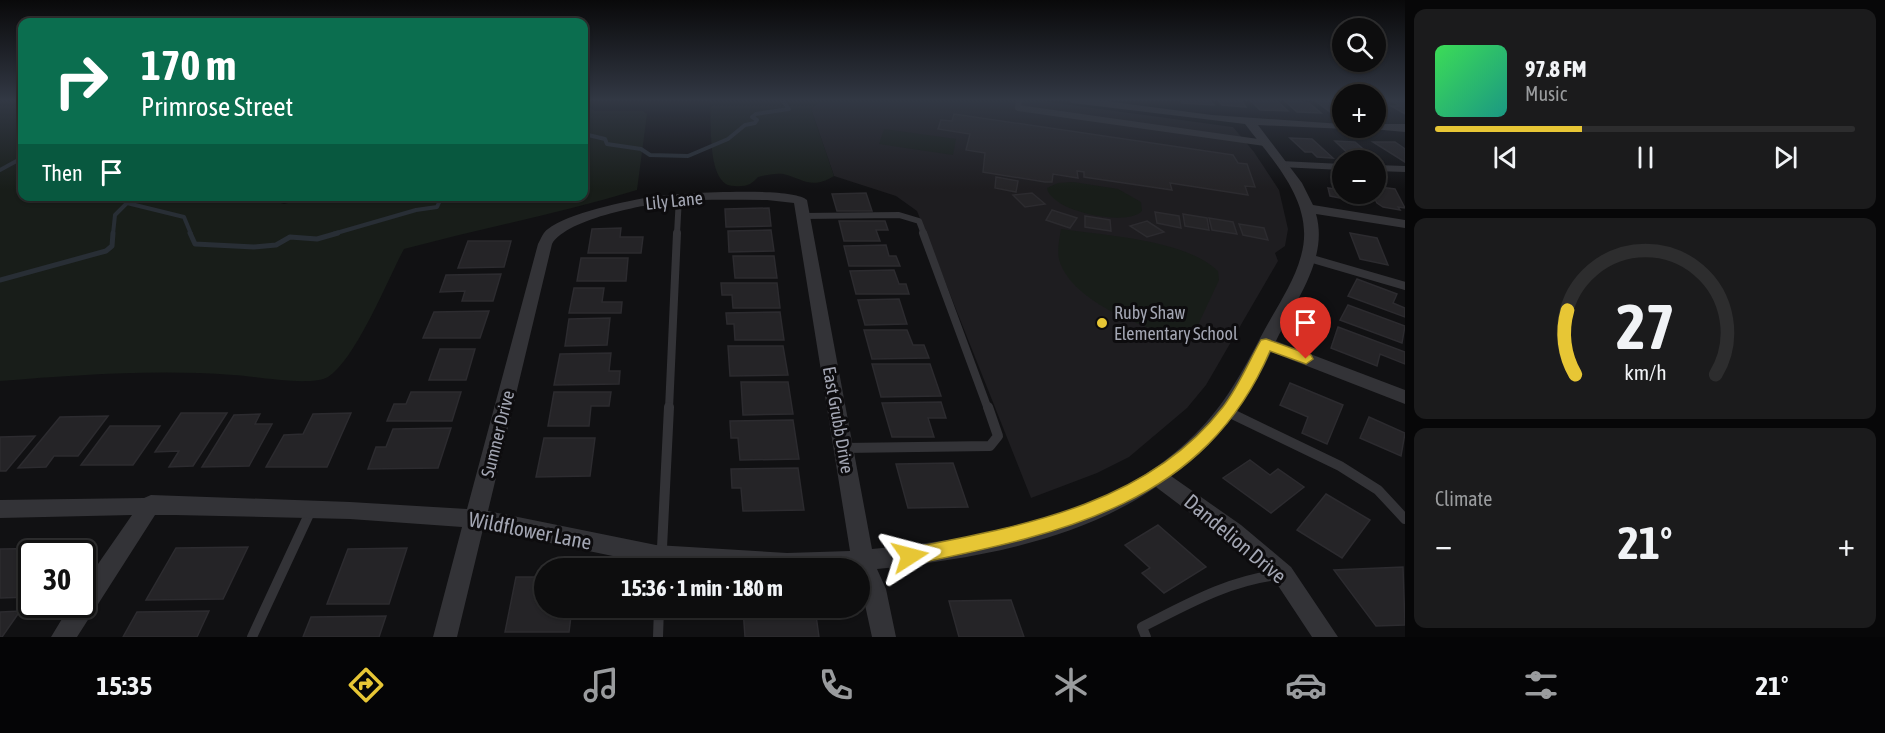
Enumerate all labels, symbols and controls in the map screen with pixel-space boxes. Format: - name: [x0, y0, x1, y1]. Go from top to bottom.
- map controls: [1332, 18, 1386, 204]
- button: search: [1332, 18, 1386, 72]
- text: 170 m: [141, 41, 236, 89]
- icon: right: [42, 42, 120, 120]
- text: 97.8 FM: [1525, 56, 1587, 82]
- text: Music: [1525, 82, 1567, 105]
- button: +: [1332, 84, 1386, 138]
- text: Primrose Street: [141, 91, 293, 122]
- icon: previous: [1489, 141, 1522, 174]
- icon: pause: [1629, 141, 1662, 174]
- icon: next: [1769, 141, 1802, 174]
- button: −: [1332, 150, 1386, 204]
- icon: arrive: [95, 156, 128, 189]
- text: Then: [42, 160, 83, 186]
- street label: Lily Lane: [644, 187, 704, 214]
- text: 27: [1616, 292, 1674, 363]
- pin: [1280, 297, 1331, 359]
- place label: Ruby Shaw Elementary School: [1114, 302, 1238, 344]
- icon: arrive: [1289, 306, 1322, 339]
- marker: Ruby Shaw Elementary School: [1095, 316, 1109, 330]
- text: km/h: [1624, 361, 1666, 386]
- street label: East Grubb Drive: [819, 365, 858, 475]
- street label: Sumner Drive: [477, 388, 518, 480]
- text: Climate: [1435, 487, 1492, 510]
- street label: Dandelion Drive: [1180, 489, 1291, 588]
- street label: Wildflower Lane: [467, 506, 594, 554]
- text: 21°: [1618, 517, 1672, 569]
- position arrow: [878, 524, 942, 588]
- text: −: [1435, 525, 1452, 563]
- text: +: [1838, 525, 1855, 563]
- speed limit sign: 30: [18, 540, 96, 618]
- text: 15:36 · 1 min · 180 m: [621, 575, 783, 601]
- icon: directions: [345, 664, 387, 706]
- icon: music: [580, 664, 622, 706]
- icon: phone: [815, 664, 857, 706]
- icon: climate: [1050, 664, 1092, 706]
- icon: car: [1285, 664, 1327, 706]
- icon: filters: [1520, 664, 1562, 706]
- text: 15:35: [97, 670, 152, 701]
- text: 21°: [1756, 670, 1788, 701]

